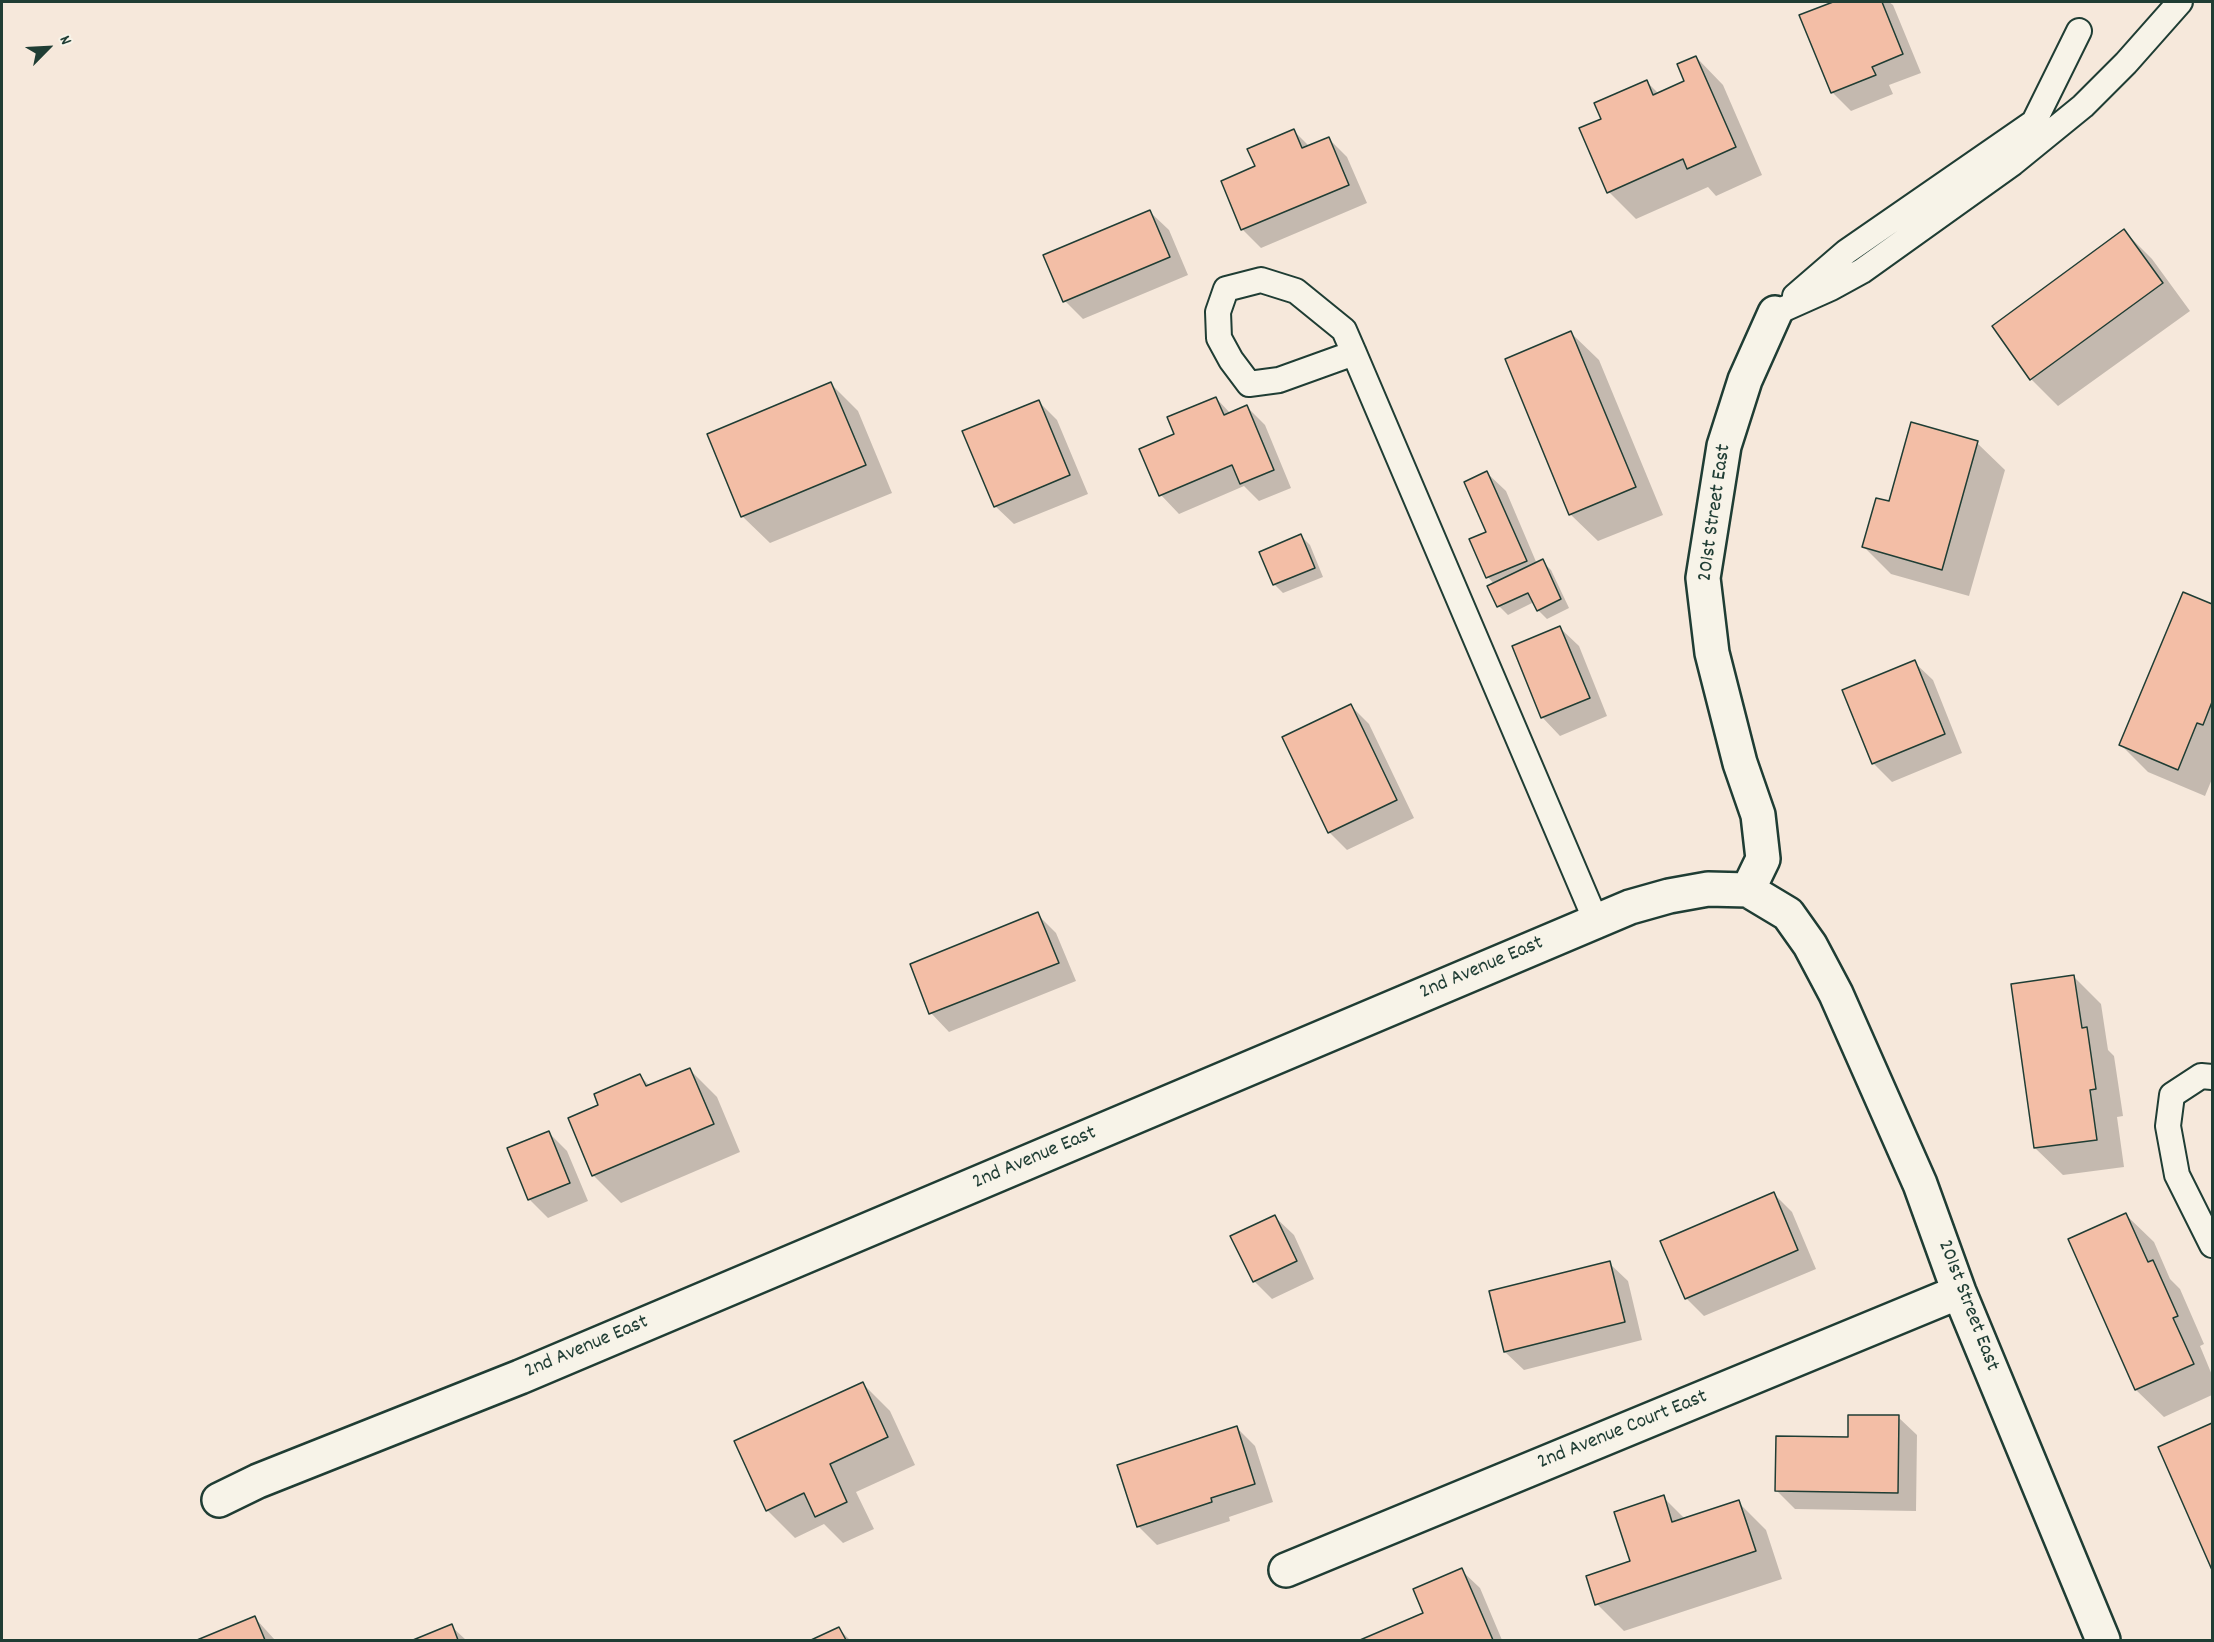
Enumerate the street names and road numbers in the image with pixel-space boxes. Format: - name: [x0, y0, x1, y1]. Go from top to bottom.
- street label: 201st Street East: [1694, 443, 1738, 583]
- street label: 2nd Avenue East: [1416, 932, 1548, 1006]
- street label: 2nd Avenue East: [969, 1122, 1101, 1196]
- street label: 201st Street East: [1930, 1237, 2004, 1375]
- street label: 2nd Avenue East: [521, 1311, 653, 1385]
- street label: 2nd Avenue Court East: [1534, 1385, 1712, 1477]

